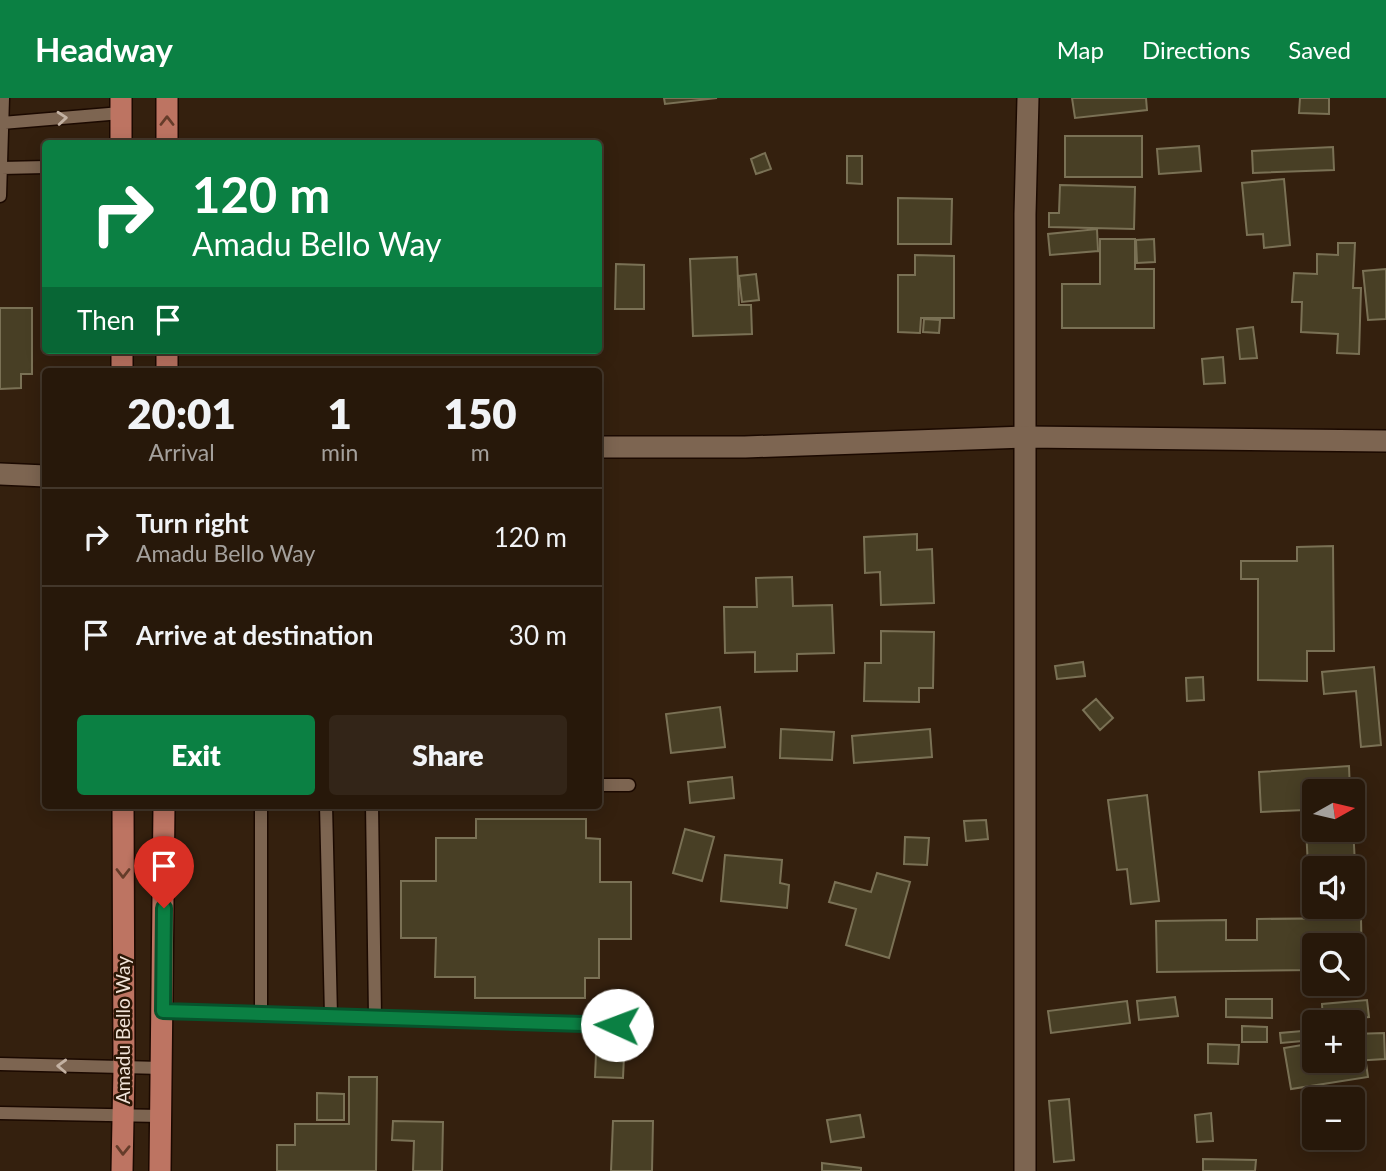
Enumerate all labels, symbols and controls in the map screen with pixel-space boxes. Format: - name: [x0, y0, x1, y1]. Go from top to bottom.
- text: Headway: [35, 29, 173, 69]
- text: Map: [1057, 35, 1104, 64]
- text: Directions: [1142, 35, 1250, 64]
- text: Saved: [1288, 35, 1351, 64]
- one-way arrow: [56, 111, 67, 126]
- one-way arrow: [159, 115, 175, 126]
- text: 120 m: [192, 165, 330, 223]
- icon: right: [77, 168, 168, 259]
- text: Amadu Bello Way: [192, 224, 441, 263]
- icon: arrive: [149, 301, 187, 339]
- text: Then: [77, 304, 135, 336]
- text: 20:01: [127, 388, 236, 438]
- text: 1: [328, 388, 352, 438]
- text: 150: [444, 388, 517, 438]
- text: Arrival: [148, 438, 215, 466]
- text: min: [321, 438, 358, 466]
- text: m: [471, 438, 490, 466]
- text: Turn right: [136, 507, 249, 539]
- icon: right: [77, 518, 115, 556]
- text: 120 m: [494, 521, 567, 553]
- text: Amadu Bello Way: [136, 539, 315, 567]
- icon: arrive: [77, 616, 115, 654]
- text: Arrive at destination: [136, 619, 373, 651]
- text: 30 m: [509, 619, 567, 651]
- button: Exit: [77, 715, 315, 795]
- button: Share: [329, 715, 567, 795]
- north arrow: [1302, 779, 1365, 842]
- map controls: [1302, 779, 1365, 1150]
- pin: [134, 836, 194, 908]
- icon: arrive: [145, 847, 183, 885]
- button: sound: [1302, 856, 1365, 919]
- one-way arrow: [115, 868, 131, 879]
- button: search: [1302, 933, 1365, 996]
- street label: Amadu Bello Way: [111, 956, 134, 1104]
- position arrow: [580, 988, 654, 1062]
- button: +: [1302, 1010, 1365, 1073]
- one-way arrow: [56, 1058, 67, 1074]
- button: −: [1302, 1087, 1365, 1150]
- one-way arrow: [115, 1144, 130, 1155]

